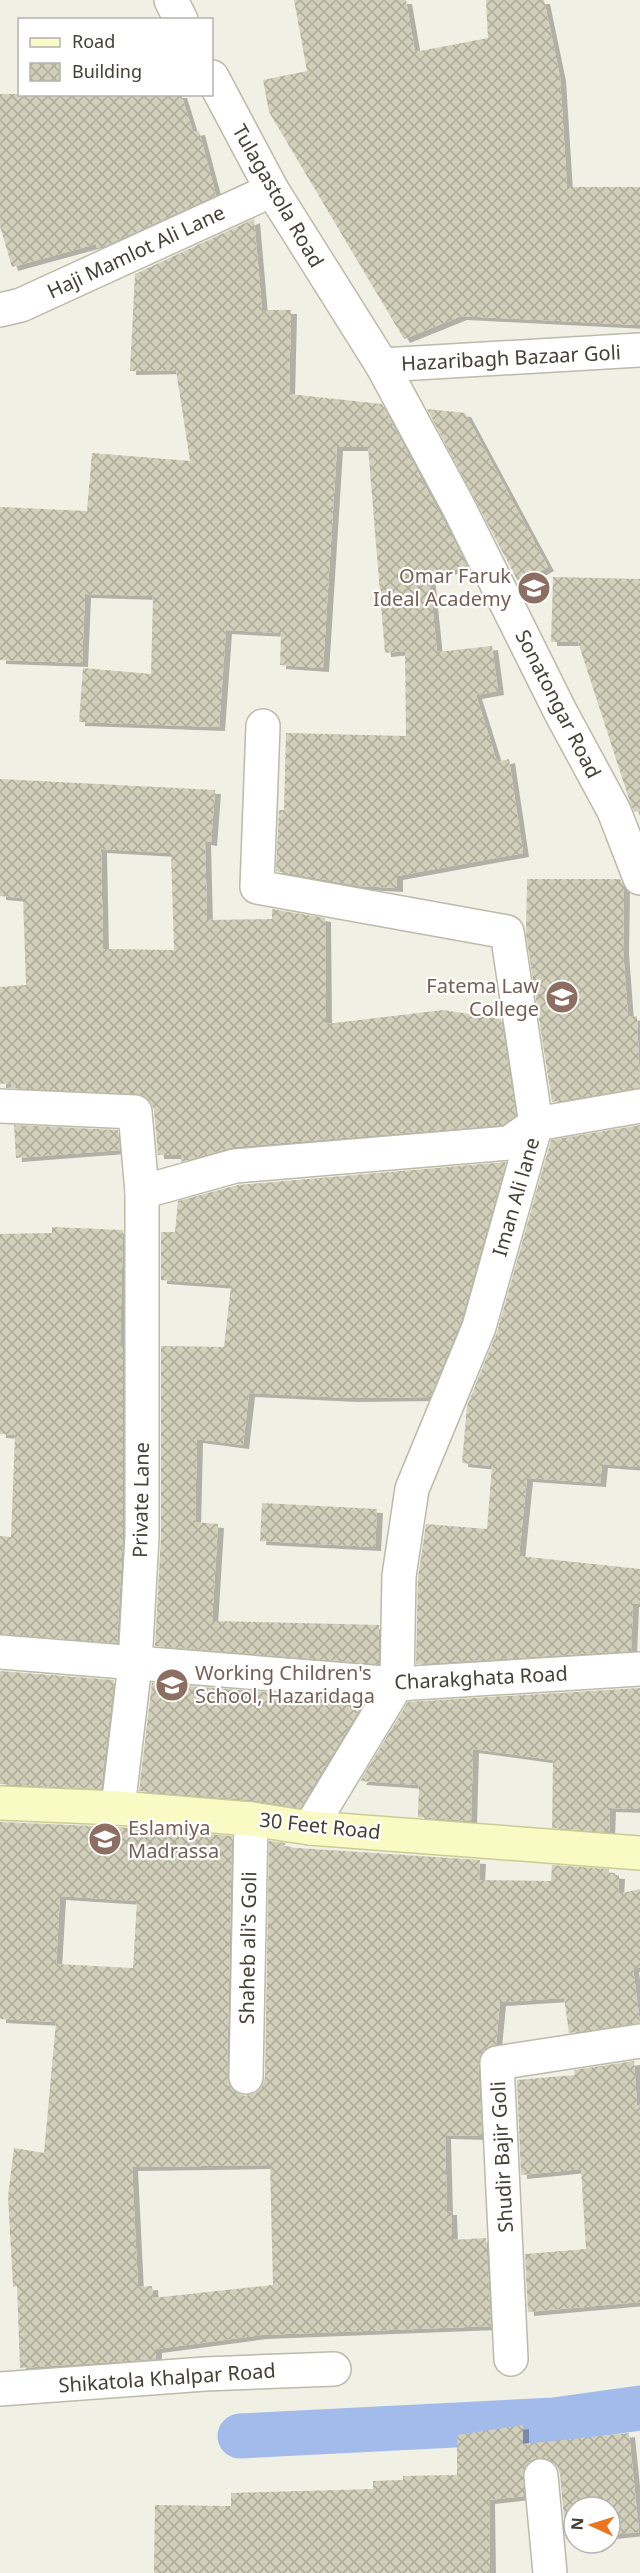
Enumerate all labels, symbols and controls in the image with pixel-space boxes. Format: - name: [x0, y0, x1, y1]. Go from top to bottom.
- legend: [18, 18, 213, 96]
- text: Road: [72, 29, 115, 53]
- text: Building: [72, 59, 142, 83]
- street label: Tulagastola Road: [227, 119, 330, 272]
- street label: Haji Mamlot Ali Lane: [43, 199, 229, 305]
- street label: Hazaribagh Bazaar Goli: [400, 338, 622, 377]
- place label: Omar Faruk Ideal Academy: [373, 562, 512, 612]
- school or university icon: Omar Faruk Ideal Academy: [516, 570, 552, 606]
- street label: Sonatongar Road: [509, 625, 608, 783]
- place label: Fatema Law College: [426, 972, 539, 1022]
- school or university icon: Fatema Law College: [544, 979, 580, 1015]
- street label: Iman Ali lane: [486, 1134, 545, 1260]
- street label: Private Lane: [126, 1442, 155, 1558]
- place label: Working Children's School, Hazaridaga: [195, 1659, 375, 1709]
- street label: Charakghata Road: [394, 1659, 568, 1696]
- school or university icon: Working Children's School, Hazaridaga: [154, 1667, 190, 1703]
- street label: 30 Feet Road: [258, 1806, 382, 1845]
- place label: Eslamiya Madrassa: [128, 1814, 219, 1864]
- school or university icon: Eslamiya Madrassa: [87, 1821, 123, 1857]
- street label: Shaheb ali's Goli: [233, 1871, 262, 2025]
- street label: Shudir Bajir Goli: [484, 2081, 519, 2233]
- street label: Shikatola Khalpar Road: [58, 2356, 276, 2399]
- north arrow: [562, 2495, 622, 2555]
- text: N: [566, 2517, 588, 2531]

